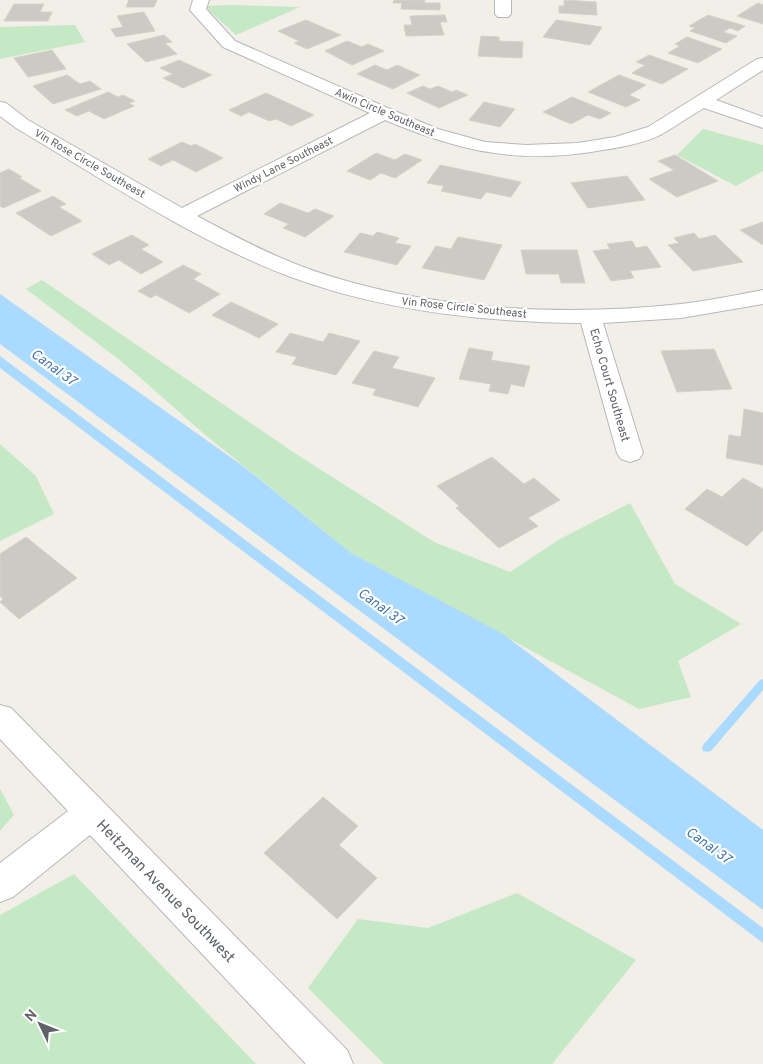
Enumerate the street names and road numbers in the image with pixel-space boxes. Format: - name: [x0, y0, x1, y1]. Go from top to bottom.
- street label: Awin Circle Southeast: [333, 86, 437, 140]
- street label: Vin Rose Circle Southeast: [31, 126, 148, 201]
- street label: Windy Lane Southeast: [231, 134, 336, 196]
- street label: Vin Rose Circle Southeast: [400, 294, 527, 322]
- street label: Echo Court Southeast: [585, 327, 633, 444]
- street label: Heitzman Avenue Southwest: [92, 817, 238, 968]

